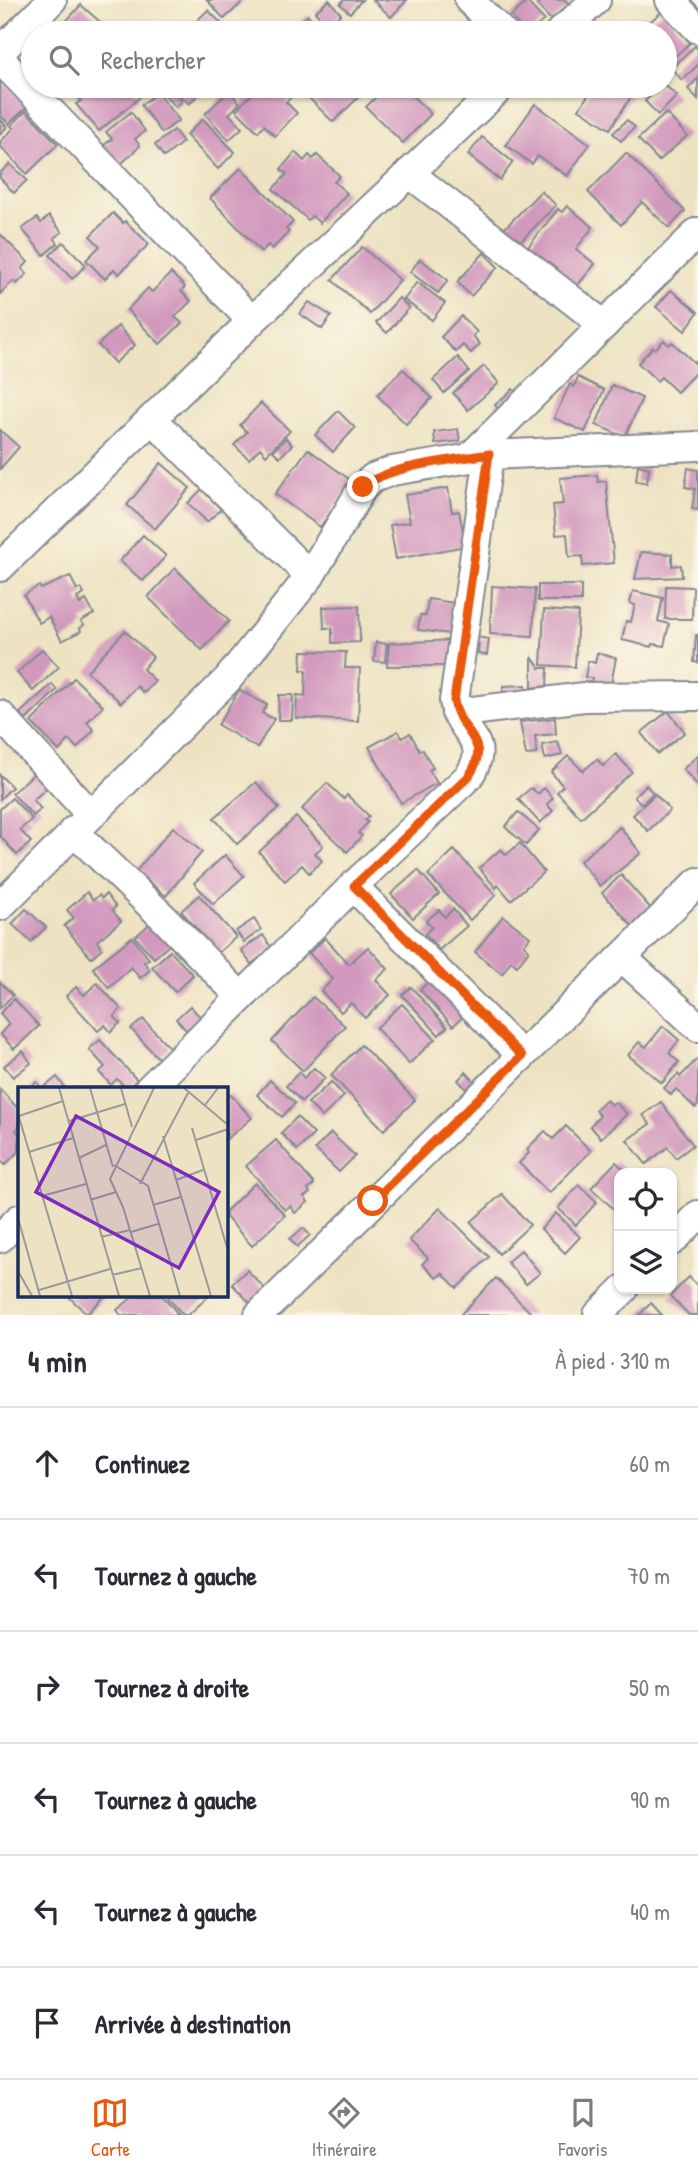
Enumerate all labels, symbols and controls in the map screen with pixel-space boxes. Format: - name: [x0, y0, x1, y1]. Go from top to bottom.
- search box: [21, 21, 677, 98]
- icon: search: [45, 41, 83, 79]
- text: Rechercher: [101, 42, 206, 77]
- route end: [347, 471, 378, 502]
- inset map: [18, 1087, 228, 1297]
- map controls: [614, 1168, 677, 1294]
- button: locate: [614, 1168, 677, 1231]
- route start: [357, 1185, 388, 1216]
- button: layers: [614, 1231, 677, 1294]
- text: 4 min: [28, 1341, 87, 1381]
- text: À pied · 310 m: [555, 1345, 670, 1376]
- icon: ahead: [28, 1444, 66, 1482]
- text: Continuez: [95, 1446, 190, 1481]
- text: 60 m: [630, 1448, 670, 1479]
- icon: left: [28, 1556, 66, 1594]
- text: Tournez à gauche: [95, 1558, 257, 1593]
- text: 70 m: [627, 1560, 670, 1591]
- icon: right: [28, 1668, 66, 1706]
- text: Tournez à droite: [95, 1670, 249, 1705]
- text: 50 m: [629, 1672, 670, 1703]
- icon: left: [28, 1780, 66, 1818]
- text: Tournez à gauche: [95, 1782, 257, 1817]
- text: 90 m: [630, 1784, 670, 1815]
- icon: left: [28, 1892, 66, 1930]
- text: Tournez à gauche: [95, 1894, 257, 1929]
- text: 40 m: [630, 1896, 670, 1927]
- icon: arrive: [28, 2004, 66, 2042]
- text: Arrivée à destination: [95, 2006, 291, 2041]
- tab: Carte: [91, 2094, 130, 2162]
- tab: Itinéraire: [312, 2094, 377, 2162]
- tab: Favoris: [559, 2094, 607, 2162]

